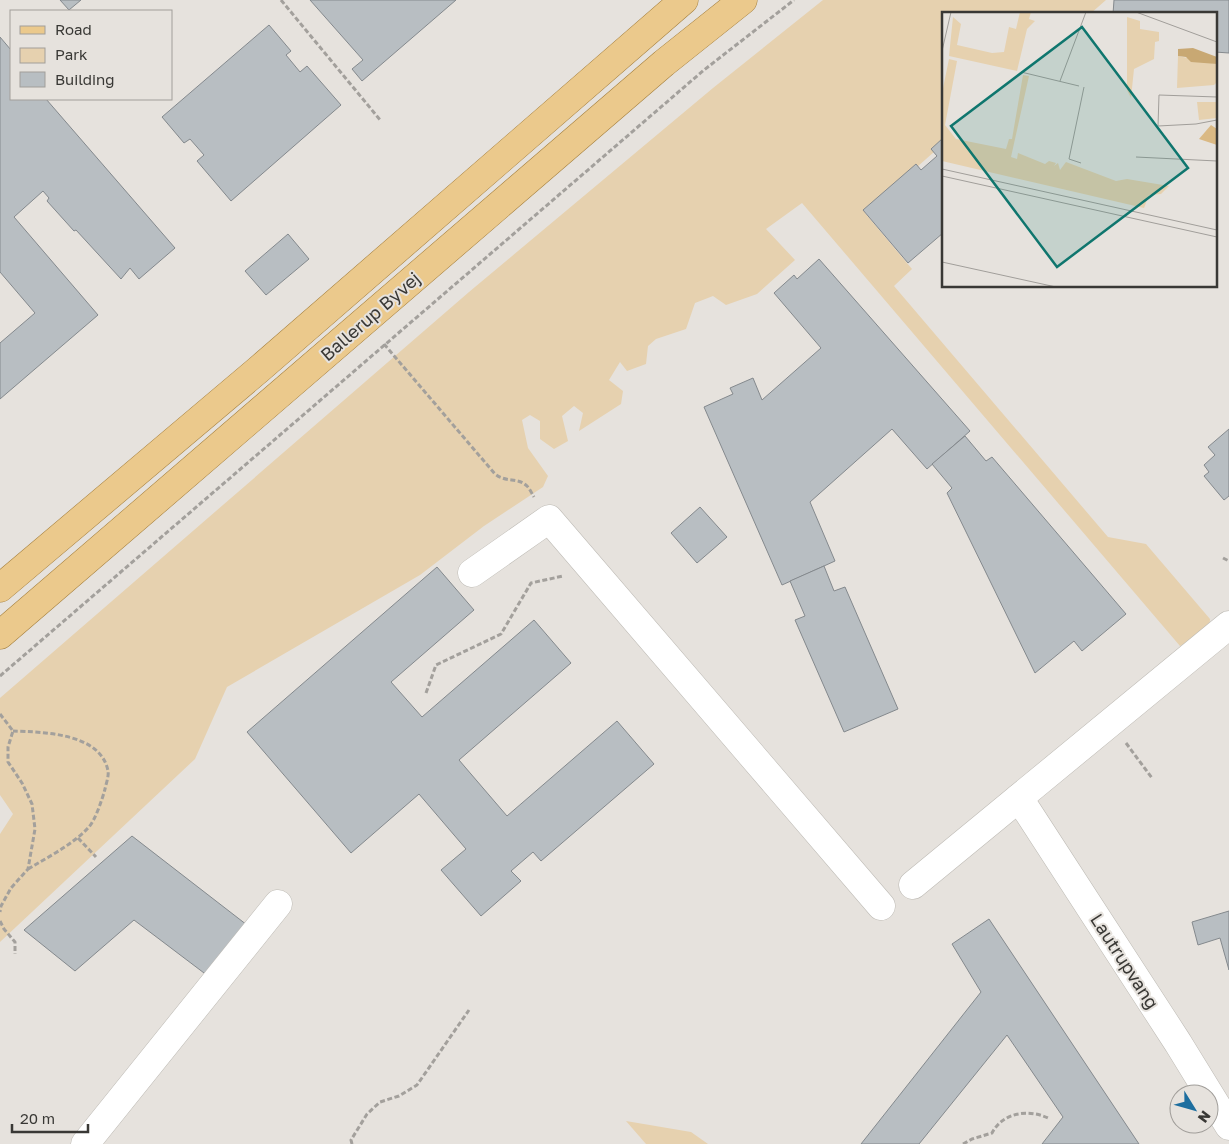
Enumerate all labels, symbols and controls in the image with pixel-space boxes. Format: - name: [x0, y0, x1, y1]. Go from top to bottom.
- legend: [10, 10, 172, 100]
- inset map: [942, 12, 1216, 288]
- text: Road: [55, 20, 92, 38]
- text: Park: [55, 45, 88, 63]
- text: Building: [55, 70, 115, 88]
- street label: Ballerup Byvej: [316, 267, 424, 365]
- street label: Lautrupvang: [1086, 909, 1164, 1013]
- north arrow: [1169, 1084, 1219, 1134]
- scale bar: [12, 1102, 89, 1134]
- text: N: [1195, 1108, 1215, 1126]
- text: 20 m: [20, 1109, 55, 1127]

